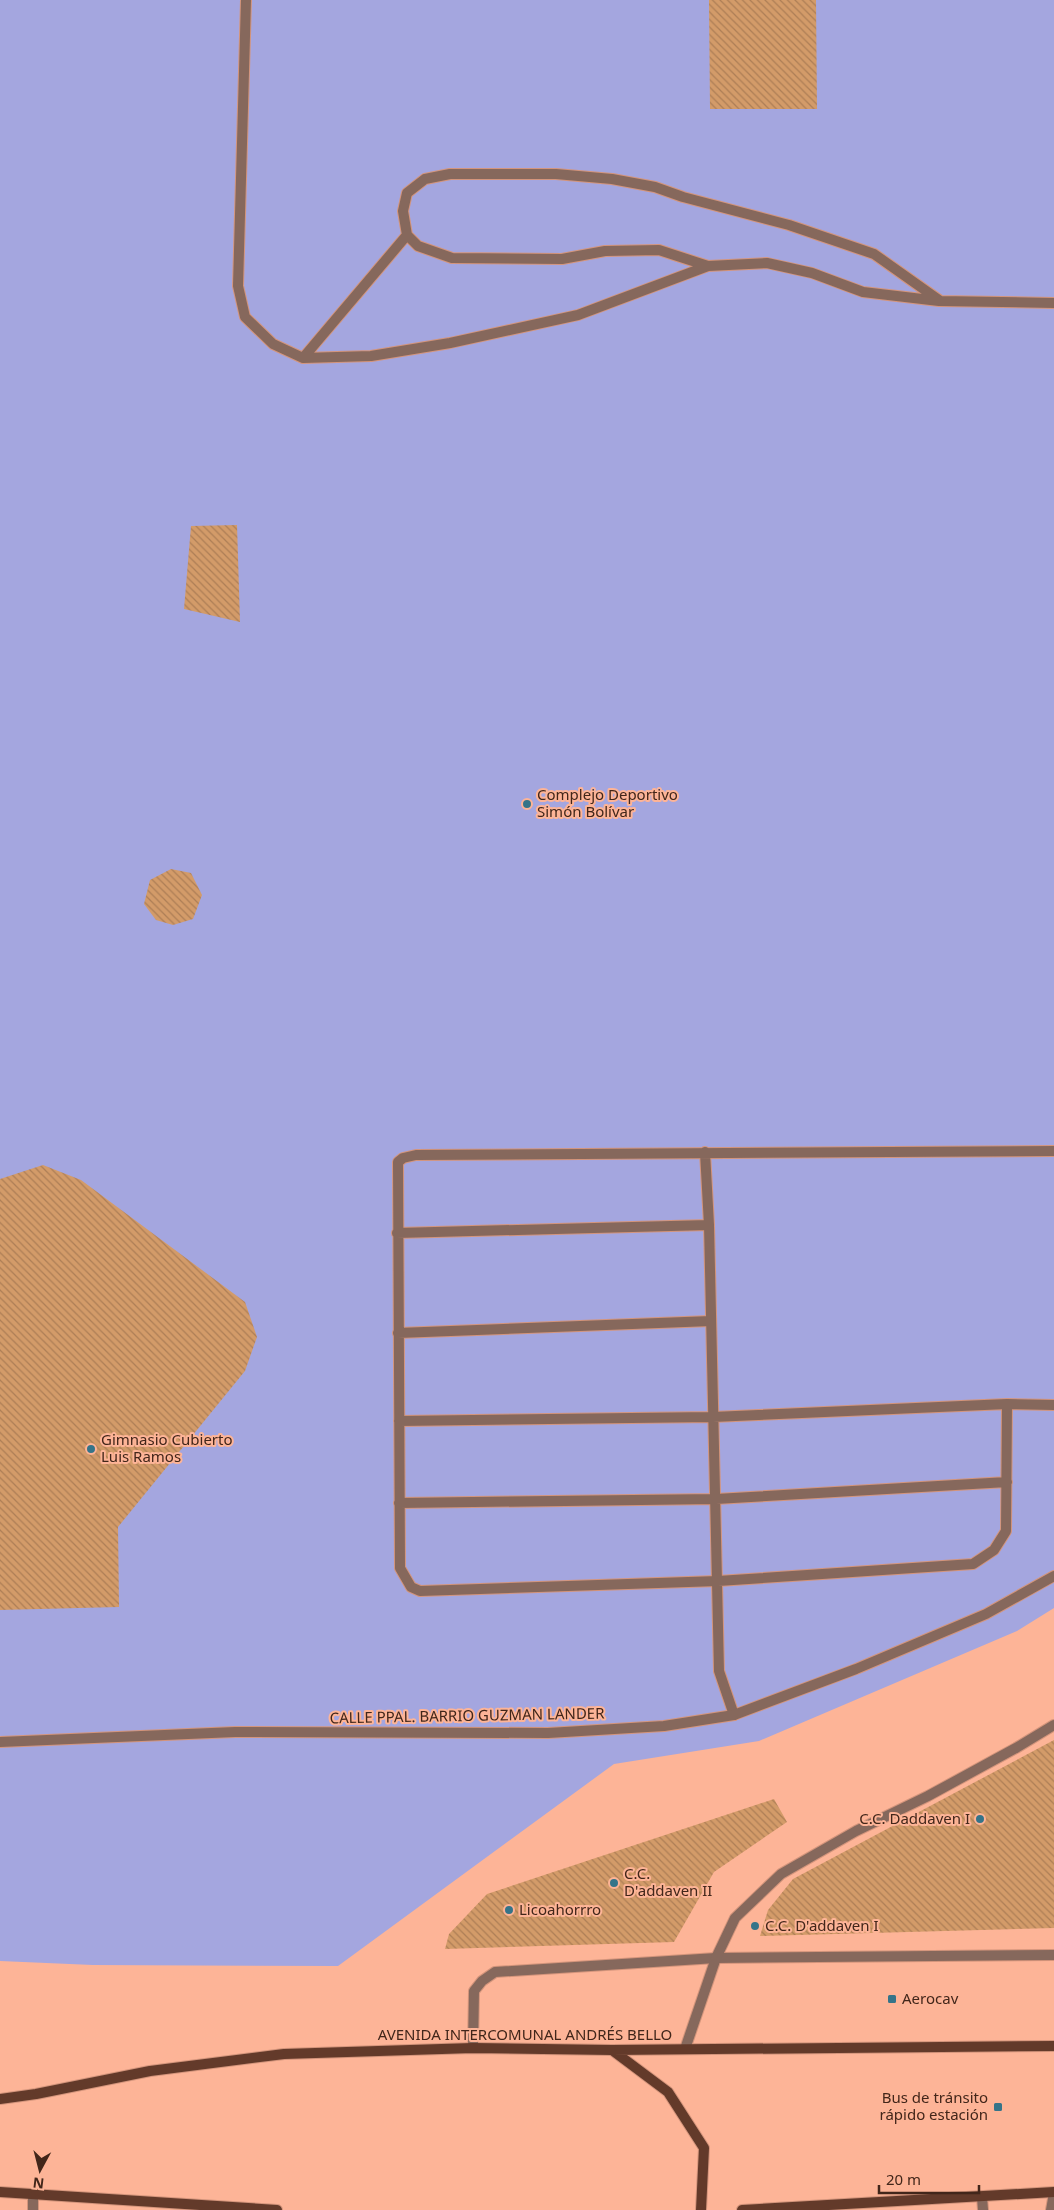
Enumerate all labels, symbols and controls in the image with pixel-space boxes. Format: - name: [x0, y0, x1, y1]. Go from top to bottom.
- place label: Complejo Deportivo Simón Bolívar: [537, 784, 678, 821]
- marker: Complejo Deportivo Simón Bolívar: [521, 798, 533, 810]
- place label: Gimnasio Cubierto Luis Ramos: [101, 1429, 233, 1466]
- marker: Gimnasio Cubierto Luis Ramos: [85, 1443, 97, 1455]
- street label: CALLE PPAL. BARRIO GUZMAN LANDER: [329, 1703, 605, 1727]
- place label: C.C. Daddaven I: [859, 1808, 970, 1828]
- marker: C.C. Daddaven I: [974, 1813, 986, 1825]
- place label: C.C. D'addaven II: [624, 1863, 712, 1900]
- marker: C.C. D'addaven II: [608, 1877, 620, 1889]
- place label: Licoahorrro: [519, 1899, 601, 1919]
- marker: Licoahorrro: [503, 1904, 515, 1916]
- place label: C.C. D'addaven I: [765, 1915, 879, 1935]
- marker: C.C. D'addaven I: [749, 1920, 761, 1932]
- place label: Aerocav: [902, 1988, 959, 2008]
- marker: Aerocav: [886, 1993, 898, 2005]
- street label: AVENIDA INTERCOMUNAL ANDRÉS BELLO: [378, 2024, 672, 2044]
- place label: Bus de tránsito rápido estación: [880, 2087, 988, 2124]
- marker: Bus de tránsito rápido estación: [992, 2101, 1004, 2113]
- north arrow: [15, 2145, 65, 2195]
- scale bar: [879, 2162, 979, 2194]
- text: 20 m: [886, 2169, 921, 2189]
- text: N: [32, 2173, 45, 2194]

